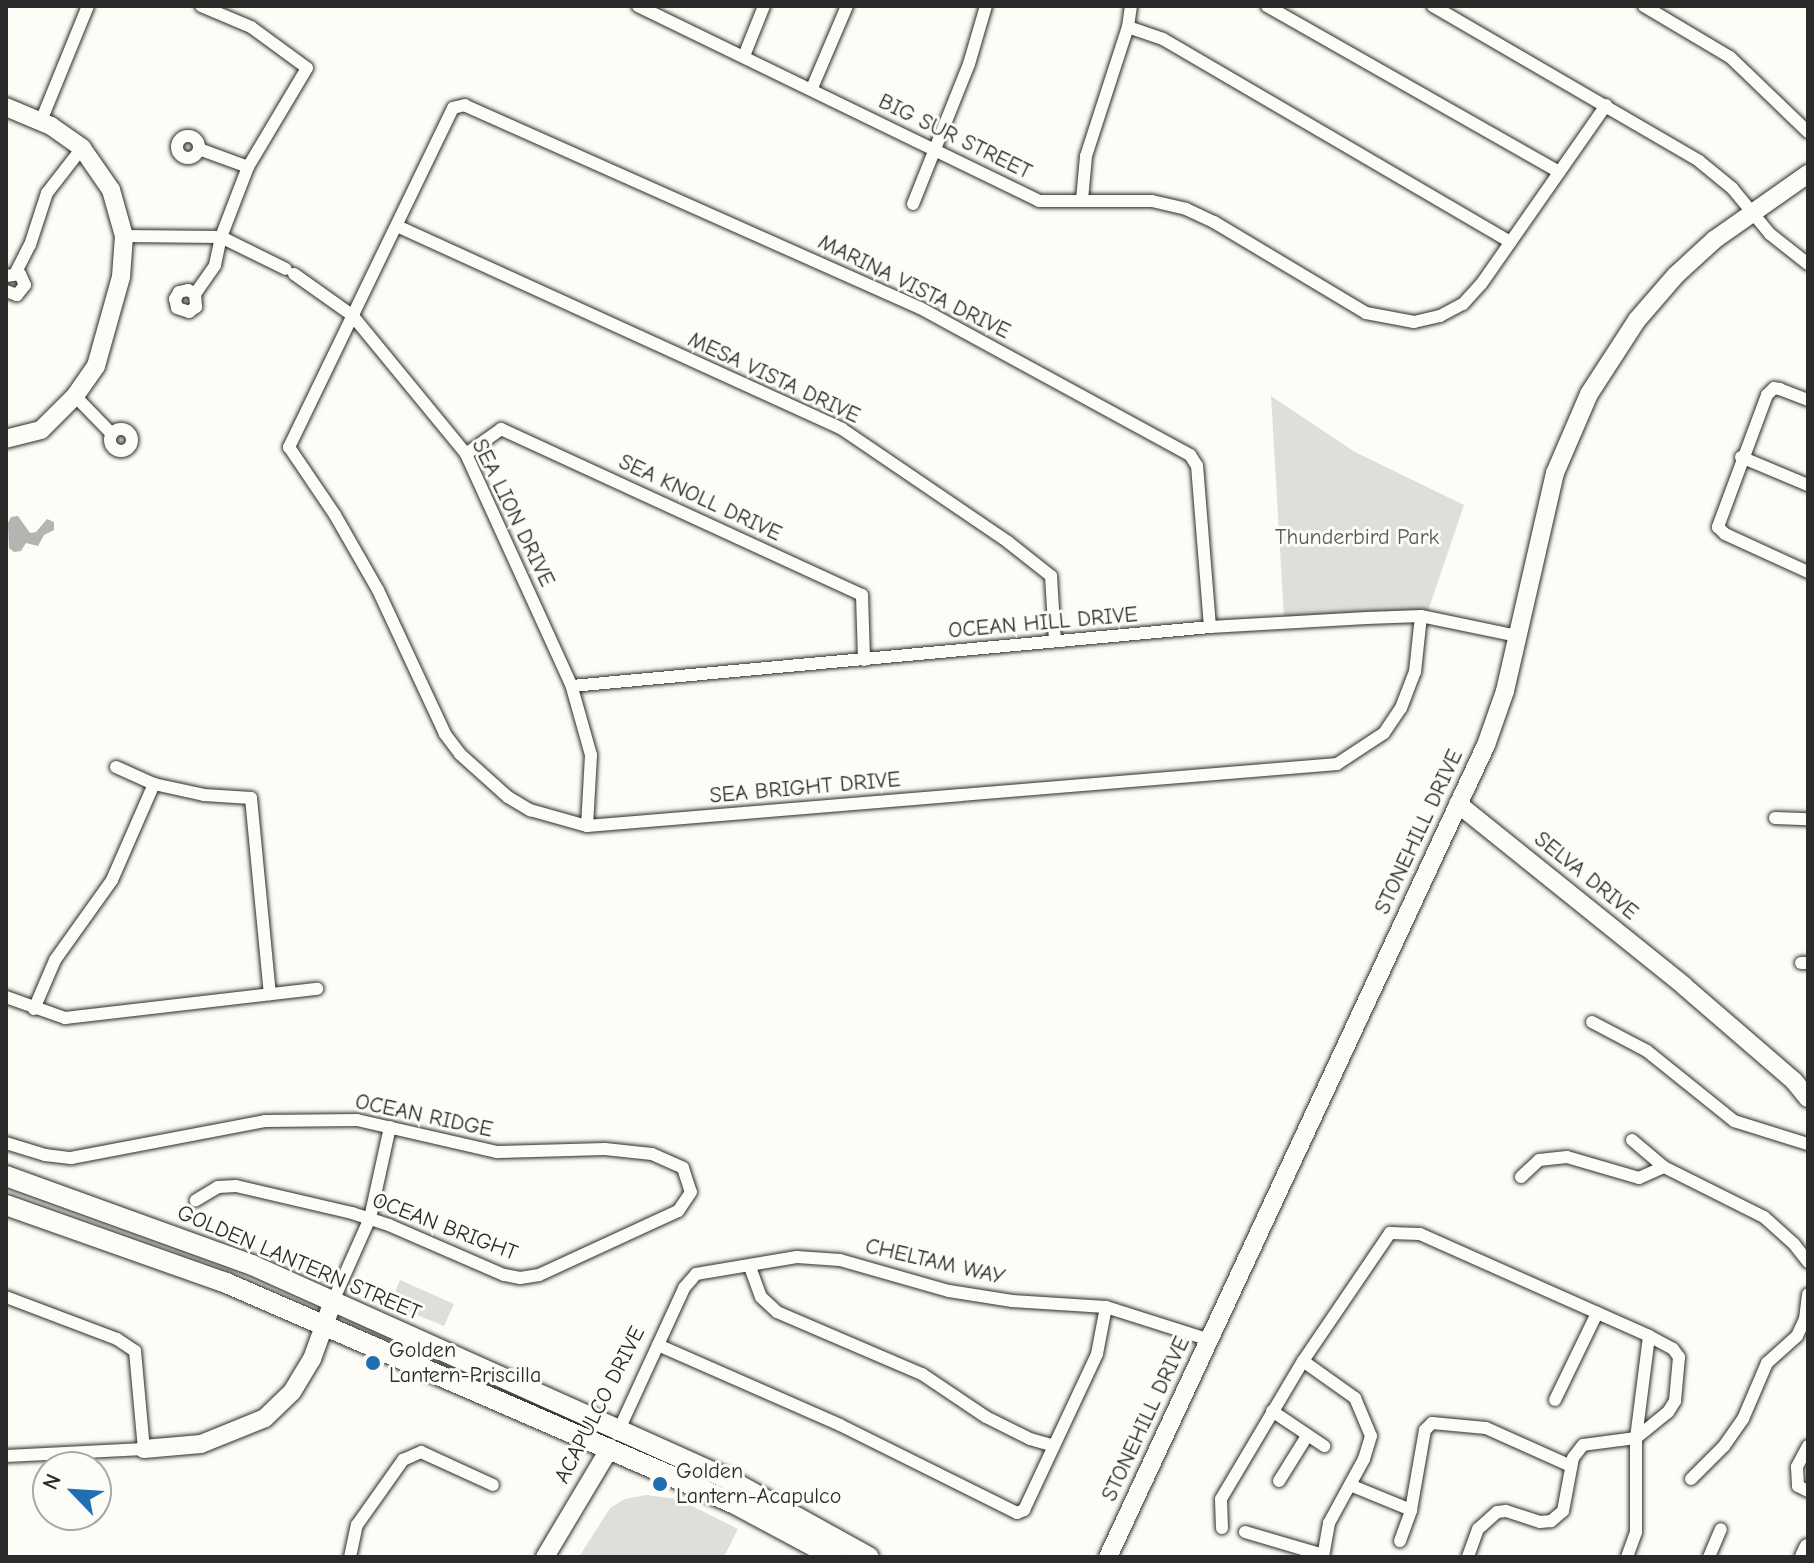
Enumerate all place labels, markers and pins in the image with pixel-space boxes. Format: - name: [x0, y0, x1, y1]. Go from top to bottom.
- place label: Golden Lantern-Priscilla: [389, 1337, 541, 1388]
- marker: Golden Lantern-Priscilla: [364, 1354, 382, 1372]
- place label: Golden Lantern-Acapulco: [676, 1458, 841, 1510]
- marker: Golden Lantern-Acapulco: [651, 1475, 669, 1493]

